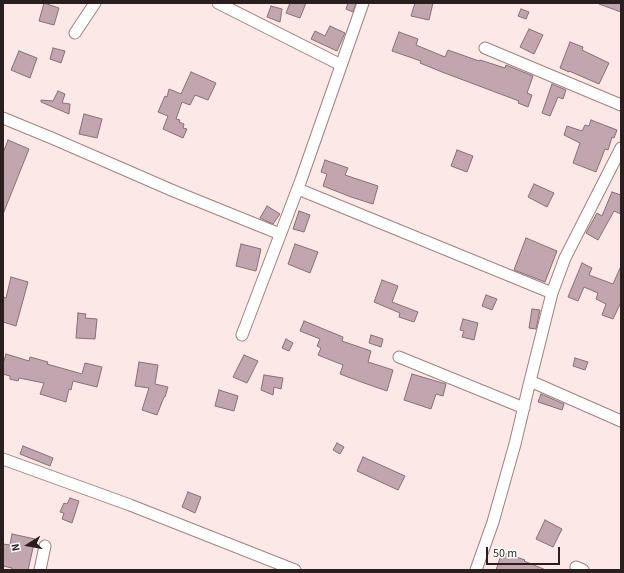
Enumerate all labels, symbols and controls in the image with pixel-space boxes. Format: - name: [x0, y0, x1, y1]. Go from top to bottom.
- north arrow: [8, 525, 48, 565]
- scale bar: [488, 539, 562, 565]
- text: N: [8, 542, 24, 552]
- text: 50 m: [493, 545, 517, 562]

